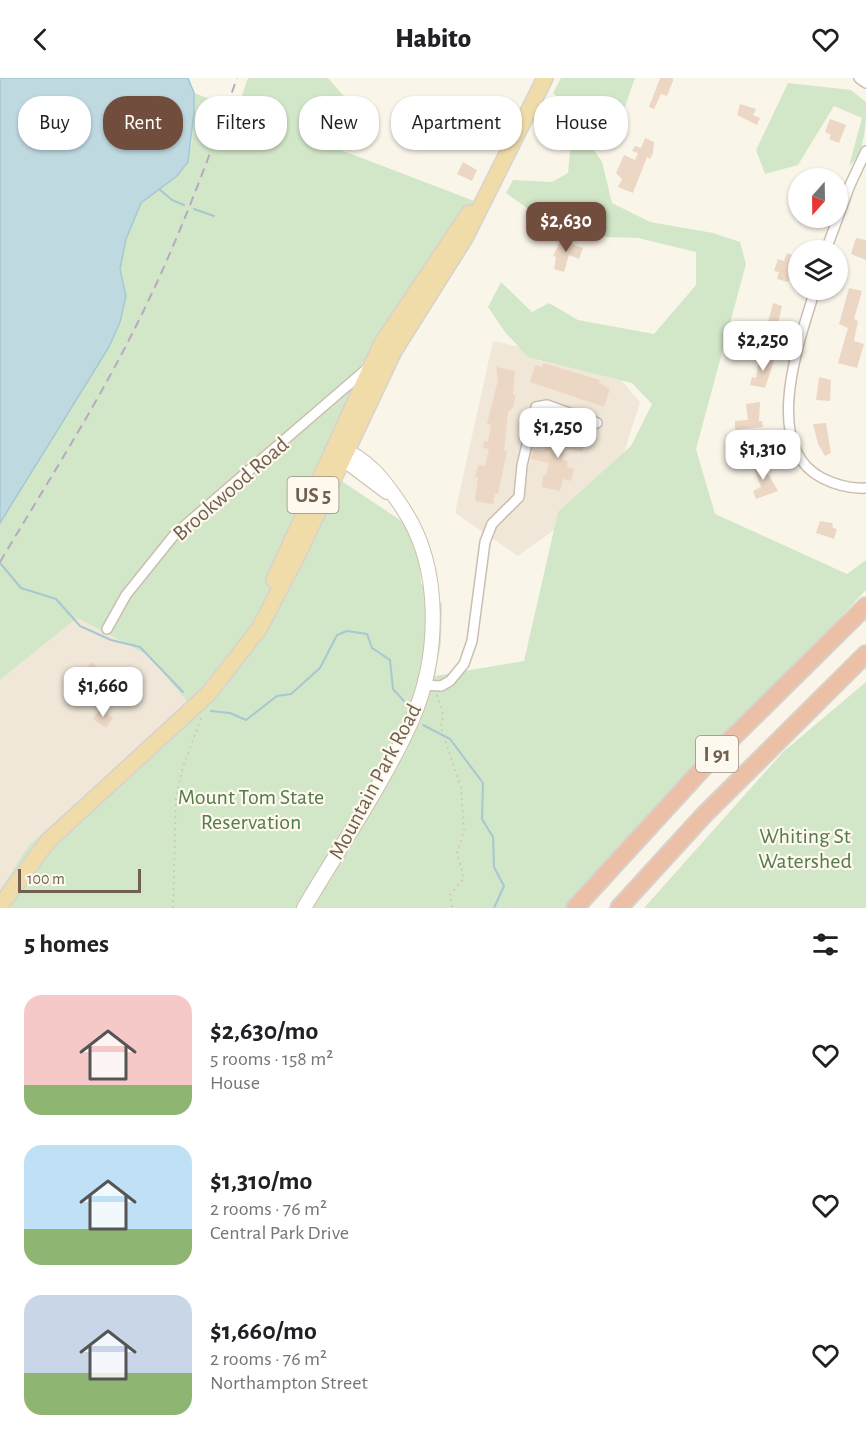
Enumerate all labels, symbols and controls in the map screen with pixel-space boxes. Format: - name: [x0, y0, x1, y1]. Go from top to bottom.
- icon: back: [24, 23, 57, 56]
- icon: heart: [809, 23, 842, 56]
- text: Habito: [395, 25, 471, 52]
- chip: Buy: [18, 96, 91, 150]
- chip: Rent: [103, 96, 183, 150]
- chip: Filters: [195, 96, 287, 150]
- chip: New: [299, 96, 379, 150]
- chip: Apartment: [391, 96, 522, 150]
- chip: House: [534, 96, 628, 150]
- north arrow: [788, 168, 848, 228]
- map controls: [788, 168, 848, 300]
- pin: $2,630: [517, 202, 615, 253]
- text: $2,630: [540, 211, 592, 231]
- button: layers: [788, 240, 848, 300]
- pin: $2,250: [714, 321, 812, 372]
- text: $2,250: [737, 330, 789, 350]
- pin: $1,250: [509, 408, 607, 459]
- text: $1,250: [533, 417, 583, 437]
- pin: $1,310: [714, 430, 812, 481]
- street label: Brookwood Road: [169, 433, 293, 545]
- text: $1,310: [739, 439, 787, 459]
- road number: US 5: [288, 477, 338, 513]
- pin: $1,660: [54, 667, 152, 718]
- text: $1,660: [78, 676, 128, 696]
- street label: Mountain Park Road: [325, 700, 425, 863]
- road number: I 91: [696, 736, 738, 772]
- park label: Mount Tom State Reservation: [178, 786, 324, 833]
- park label: Whiting St Watershed: [758, 825, 852, 872]
- scale bar: [18, 866, 141, 894]
- text: 100 m: [27, 871, 65, 887]
- icon: filters: [809, 928, 842, 961]
- text: 5 homes: [24, 931, 109, 957]
- text: $2,630/mo: [210, 1018, 318, 1044]
- icon: home: [72, 1019, 144, 1091]
- icon: heart: [809, 1039, 842, 1072]
- text: 5 rooms · 158 m²: [210, 1049, 333, 1069]
- text: House: [210, 1073, 260, 1093]
- text: $1,310/mo: [210, 1168, 312, 1194]
- icon: home: [72, 1169, 144, 1241]
- icon: heart: [809, 1189, 842, 1222]
- text: 2 rooms · 76 m²: [210, 1199, 327, 1219]
- text: Central Park Drive: [210, 1223, 349, 1243]
- text: $1,660/mo: [210, 1318, 317, 1344]
- icon: home: [72, 1319, 144, 1391]
- icon: heart: [809, 1339, 842, 1372]
- text: 2 rooms · 76 m²: [210, 1349, 327, 1369]
- text: Northampton Street: [210, 1373, 368, 1393]

